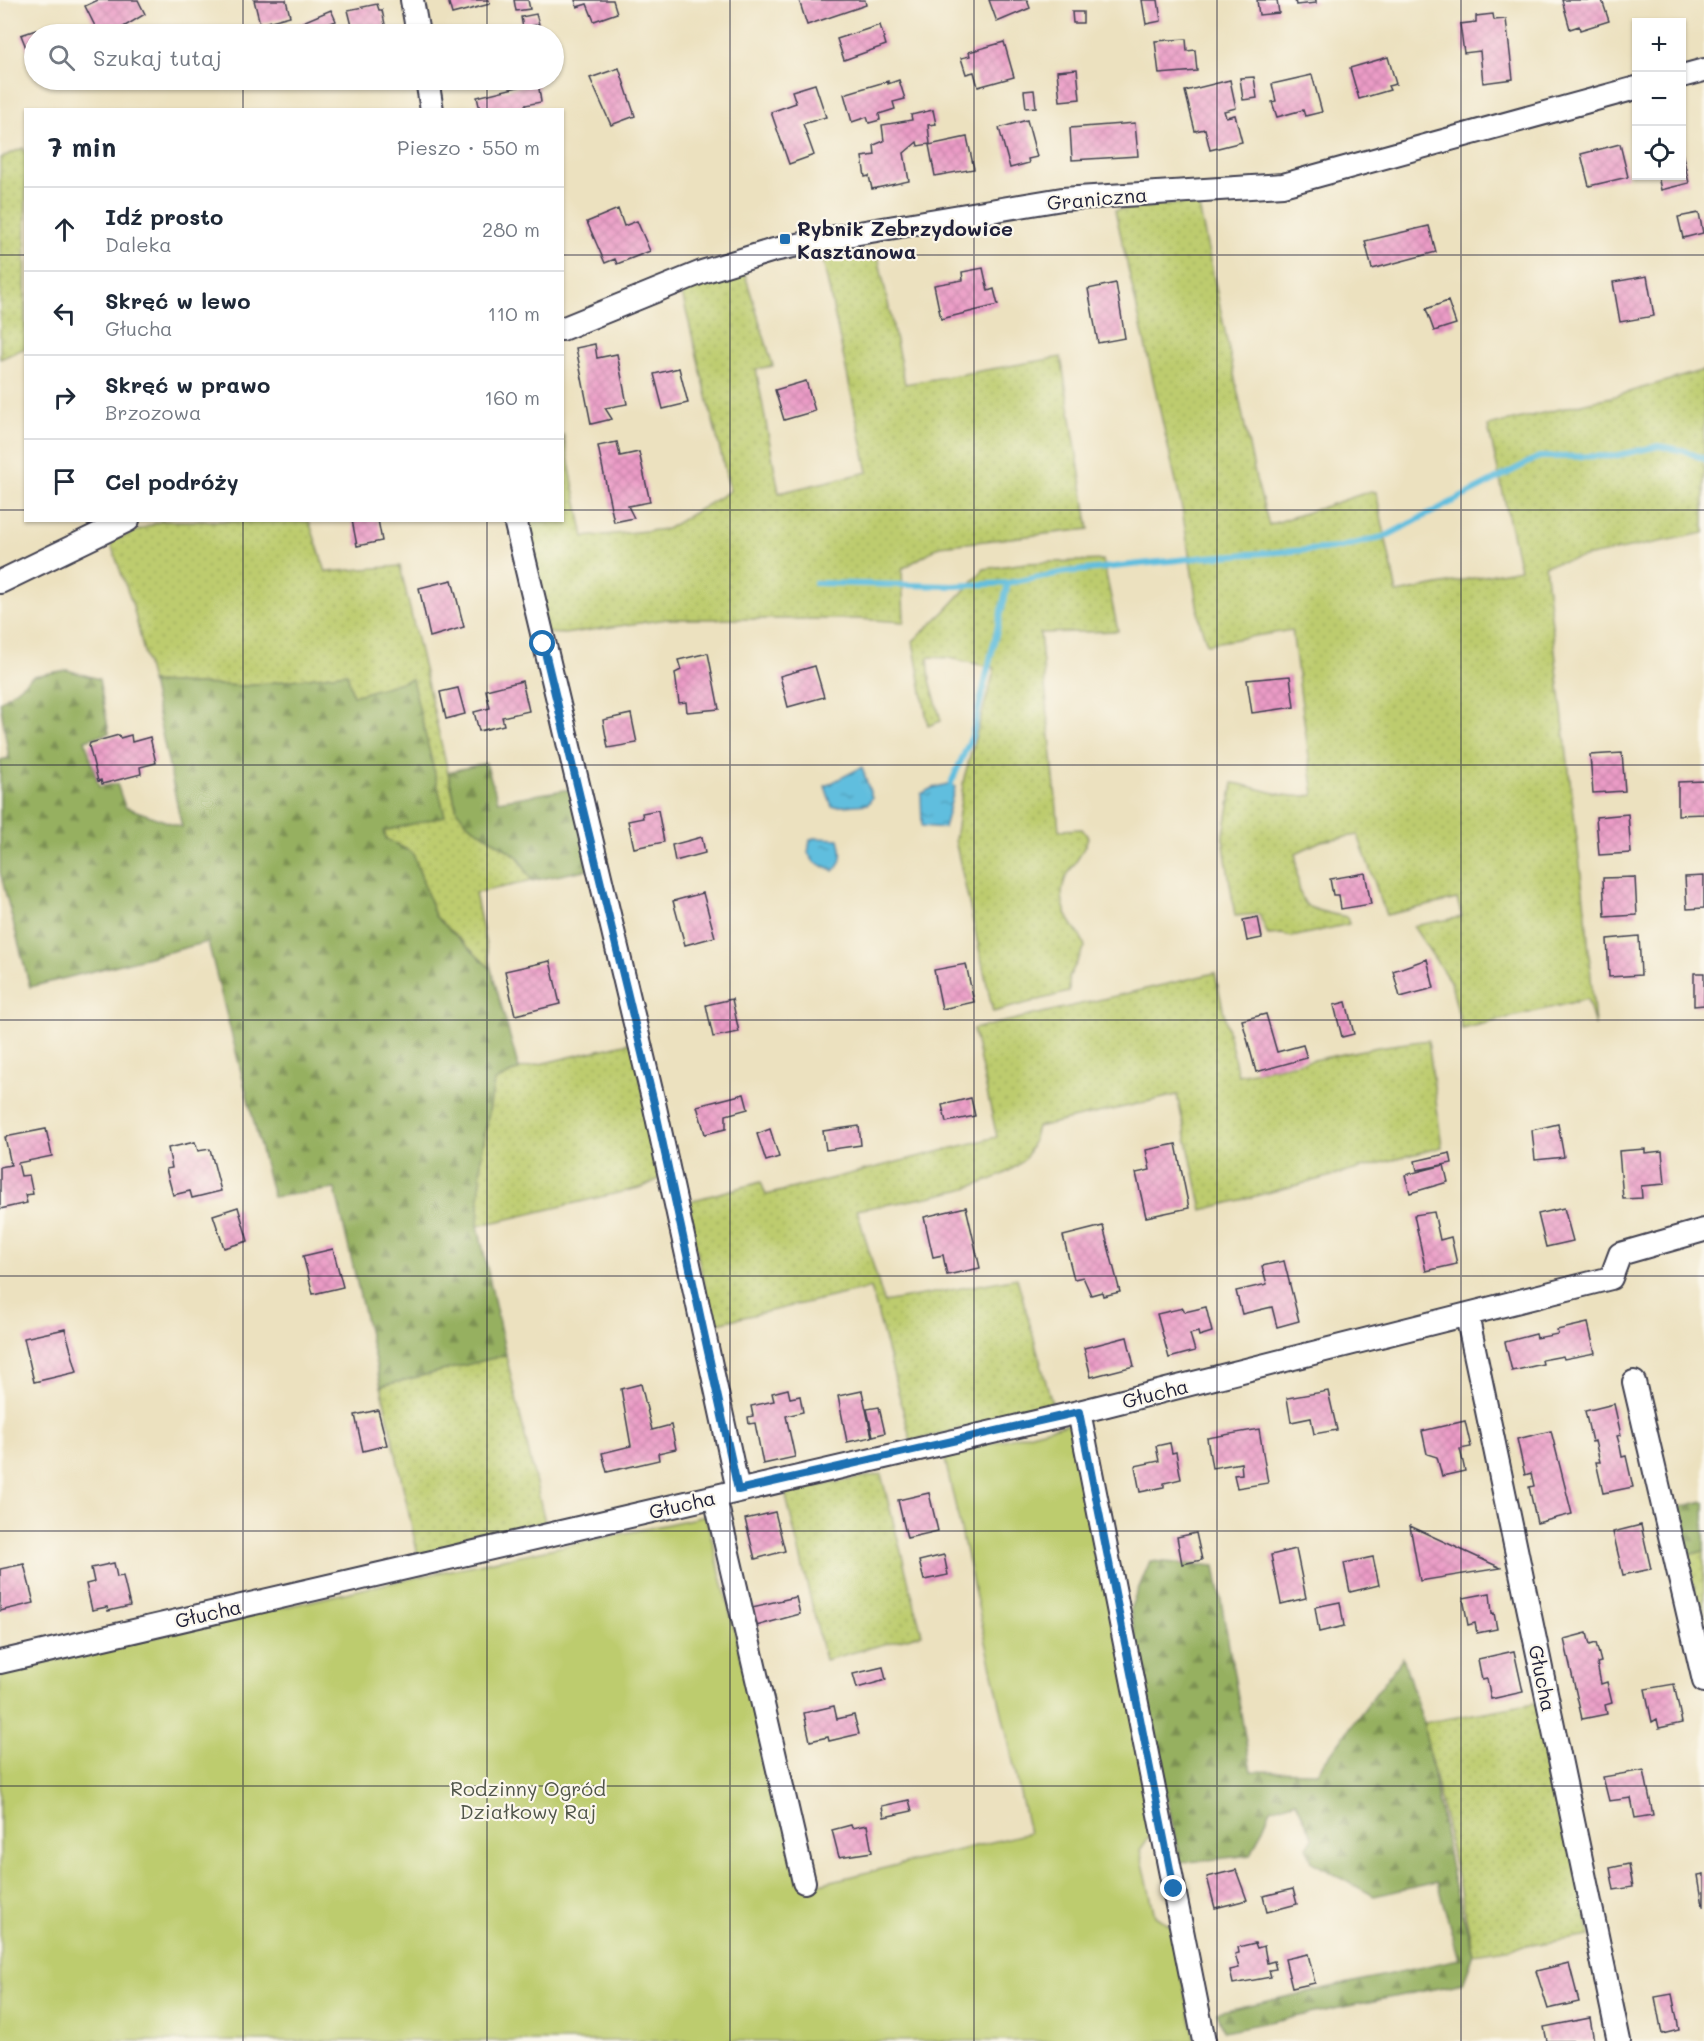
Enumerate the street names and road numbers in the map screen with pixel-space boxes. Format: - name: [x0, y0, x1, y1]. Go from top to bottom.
- street label: Graniczna: [1046, 181, 1148, 215]
- street label: Głucha: [1119, 1372, 1191, 1414]
- street label: Głucha: [646, 1484, 718, 1524]
- street label: Głucha: [172, 1593, 244, 1633]
- street label: Głucha: [1523, 1642, 1563, 1714]

